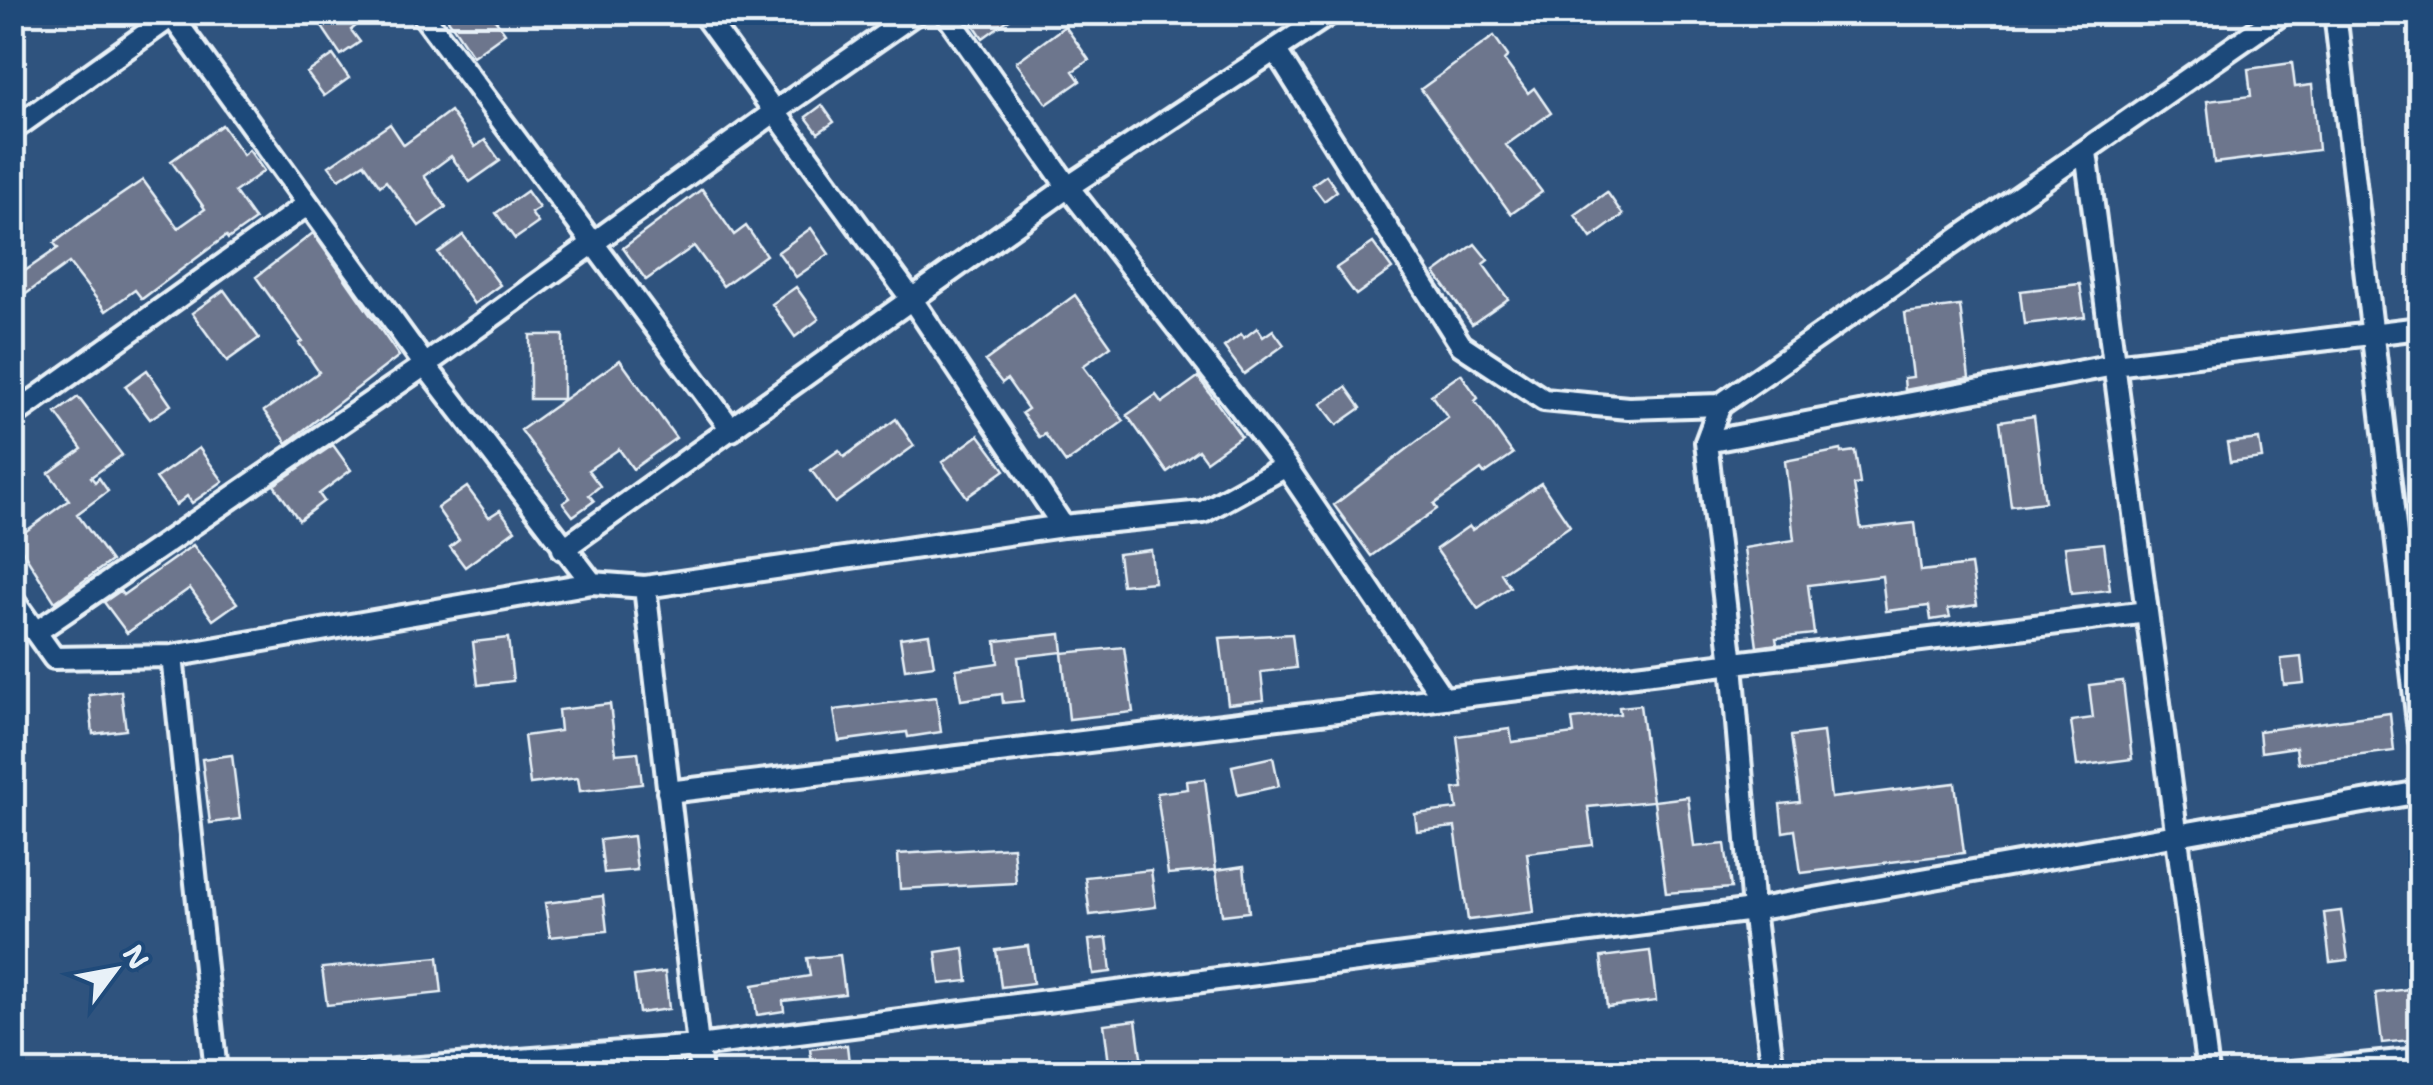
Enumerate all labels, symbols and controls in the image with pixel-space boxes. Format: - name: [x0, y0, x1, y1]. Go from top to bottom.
- north arrow: [65, 920, 165, 1020]
- text: N: [114, 937, 158, 976]

